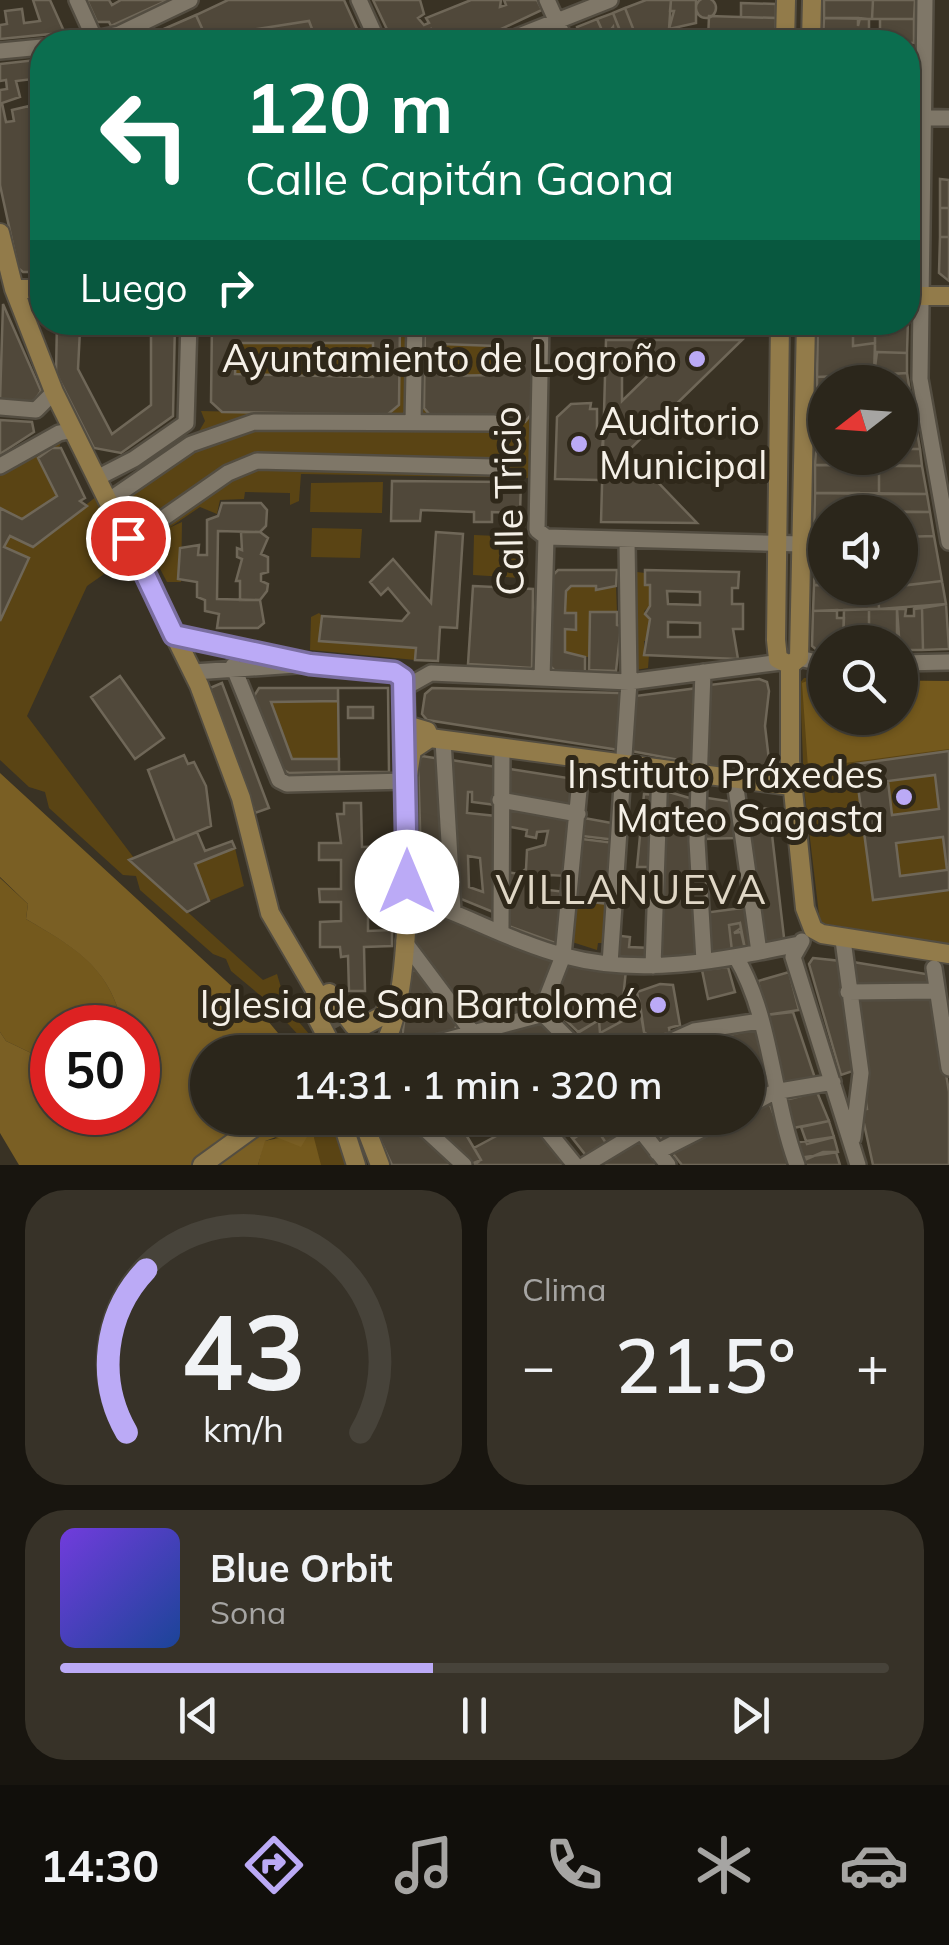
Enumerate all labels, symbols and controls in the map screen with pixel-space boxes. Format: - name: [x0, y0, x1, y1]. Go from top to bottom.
- text: 120 m: [245, 63, 453, 151]
- icon: left: [80, 70, 210, 200]
- text: Calle Capitán Gaona: [245, 150, 674, 206]
- icon: right: [208, 260, 263, 315]
- text: Luego: [80, 264, 188, 312]
- place label: Ayuntamiento de Logroño: [222, 334, 677, 382]
- marker: Ayuntamiento de Logroño: [686, 348, 708, 370]
- north arrow: [808, 365, 918, 475]
- map controls: [808, 365, 918, 735]
- place label: Auditorio Municipal: [599, 397, 767, 489]
- street label: Calle Tricio: [482, 406, 534, 596]
- marker: Auditorio Municipal: [568, 433, 590, 455]
- button: sound: [808, 495, 918, 605]
- pin: [86, 496, 171, 581]
- icon: arrive: [101, 511, 156, 566]
- button: search: [808, 625, 918, 735]
- place label: Instituto Práxedes Mateo Sagasta: [567, 750, 884, 842]
- marker: Instituto Práxedes Mateo Sagasta: [893, 786, 915, 808]
- position arrow: [355, 830, 459, 934]
- district label: VILLANUEVA: [496, 864, 768, 914]
- place label: Iglesia de San Bartolomé: [200, 980, 638, 1028]
- marker: Iglesia de San Bartolomé: [647, 994, 669, 1016]
- speed limit sign: 50: [30, 1005, 160, 1135]
- text: 14:31 · 1 min · 320 m: [292, 1061, 663, 1109]
- text: Clima: [522, 1269, 606, 1309]
- text: 43: [181, 1285, 306, 1416]
- text: 21.5°: [615, 1318, 796, 1412]
- text: −: [522, 1331, 555, 1400]
- text: +: [856, 1331, 889, 1400]
- text: km/h: [203, 1406, 284, 1451]
- text: Blue Orbit: [210, 1544, 393, 1592]
- text: Sona: [210, 1592, 286, 1632]
- icon: previous: [171, 1688, 226, 1743]
- icon: pause: [447, 1688, 502, 1743]
- icon: next: [723, 1688, 778, 1743]
- icon: directions: [239, 1830, 309, 1900]
- icon: music: [389, 1830, 459, 1900]
- icon: phone: [539, 1830, 609, 1900]
- icon: climate: [689, 1830, 759, 1900]
- icon: car: [839, 1830, 909, 1900]
- text: 14:30: [40, 1837, 159, 1893]

